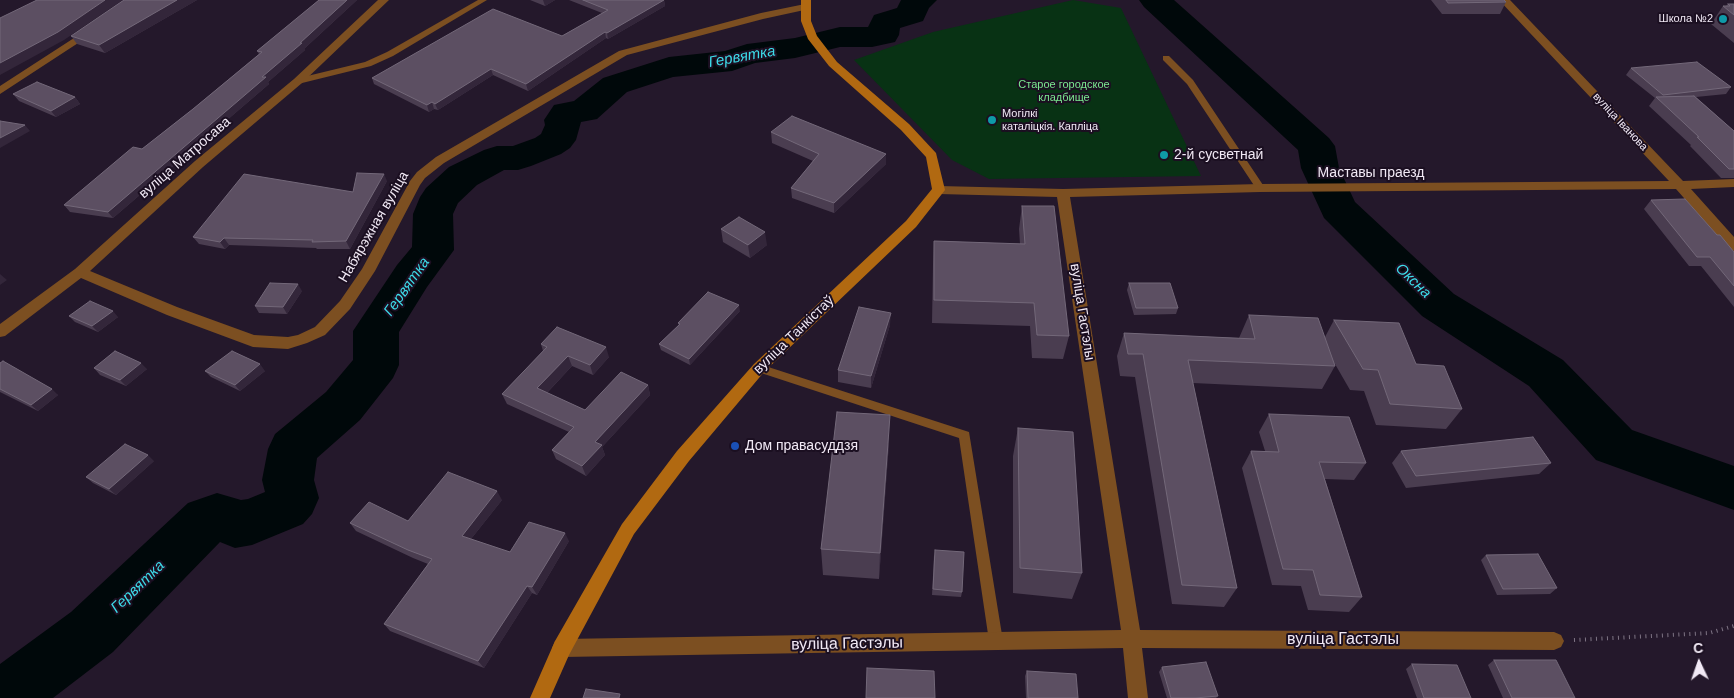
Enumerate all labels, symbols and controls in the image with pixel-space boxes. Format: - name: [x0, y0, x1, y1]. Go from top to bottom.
- place label: Школа №2: [1659, 12, 1713, 26]
- marker: Школа №2: [1717, 13, 1729, 25]
- water label: Гервятка: [707, 42, 777, 72]
- park label: Старое городское кладбище: [1018, 78, 1110, 104]
- street label: вуліца Іванова: [1590, 90, 1650, 154]
- place label: Могілкі каталіцкія. Капліца: [1002, 107, 1098, 133]
- street label: вуліца Матросава: [136, 114, 234, 202]
- marker: Могілкі каталіцкія. Капліца: [986, 114, 998, 126]
- place label: 2-й сусветнай: [1174, 147, 1263, 163]
- marker: 2-й сусветнай: [1158, 149, 1170, 161]
- street label: Маставы праезд: [1318, 165, 1424, 181]
- street label: Набярэжная вуліца: [335, 169, 413, 285]
- water label: Гервятка: [380, 254, 434, 320]
- water label: Оксна: [1391, 260, 1435, 302]
- street label: вуліца Гастэлы: [1066, 262, 1098, 362]
- street label: вуліца Танкістаў: [750, 292, 838, 378]
- place label: Дом правасуддзя: [745, 438, 858, 454]
- marker: Дом правасуддзя: [729, 440, 741, 452]
- water label: Гервятка: [107, 557, 169, 617]
- street label: вуліца Гастэлы: [1287, 630, 1399, 650]
- street label: вуліца Гастэлы: [791, 633, 903, 655]
- north arrow: [1674, 638, 1724, 688]
- text: С: [1693, 640, 1704, 656]

